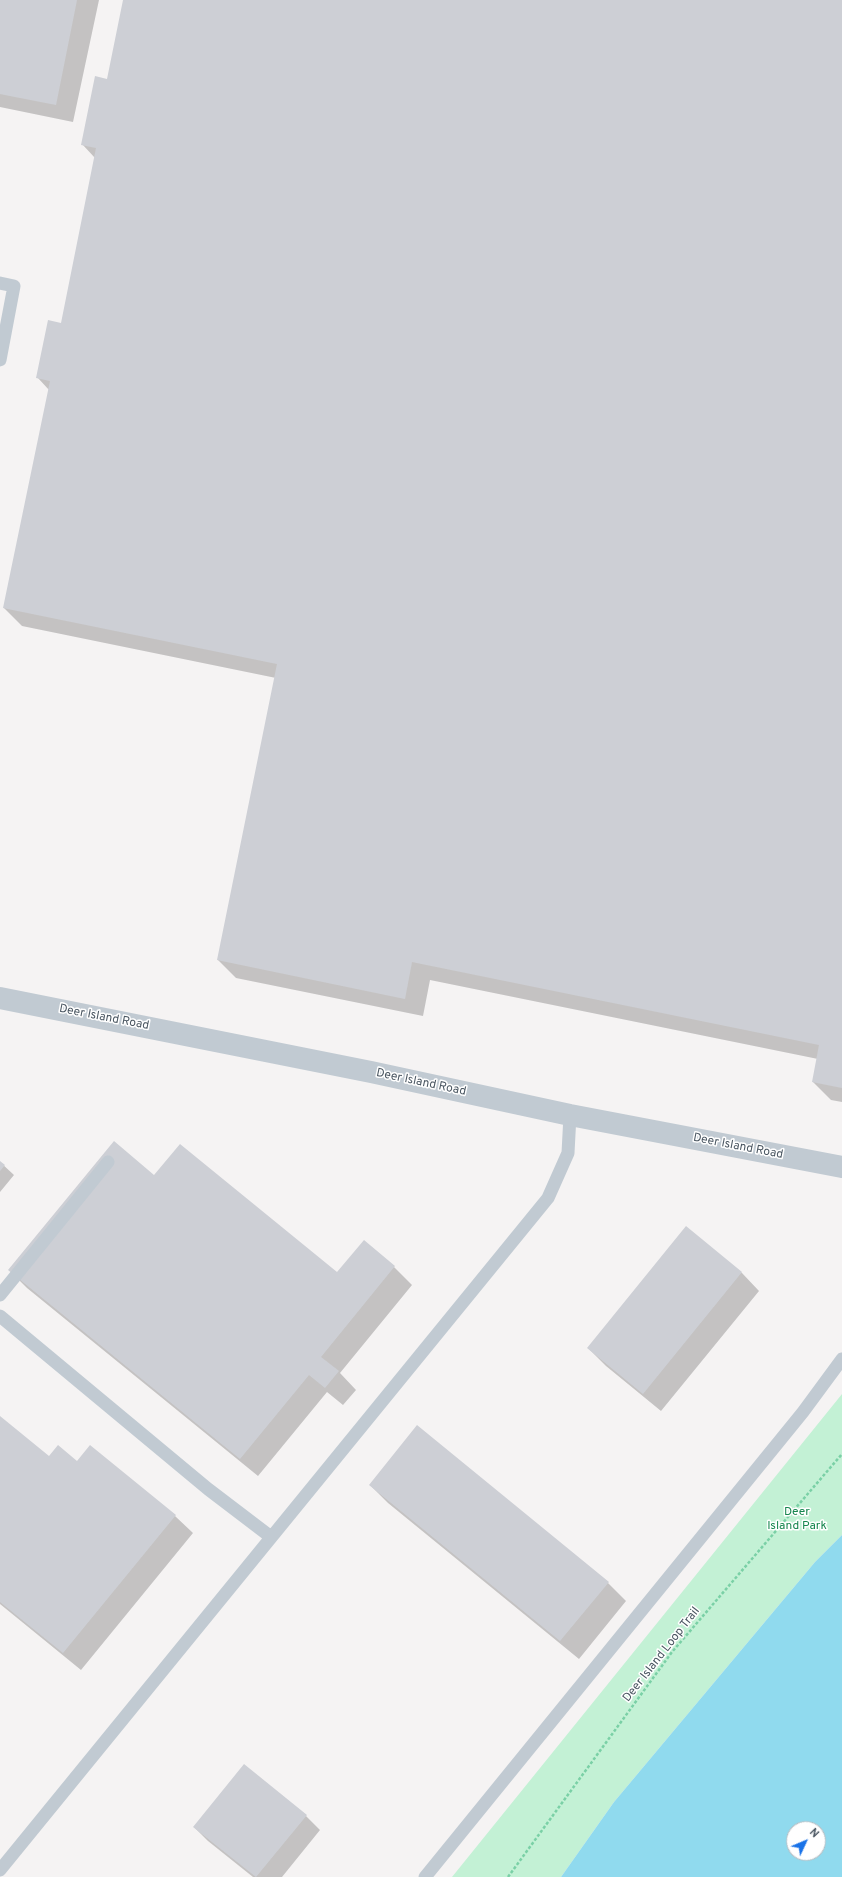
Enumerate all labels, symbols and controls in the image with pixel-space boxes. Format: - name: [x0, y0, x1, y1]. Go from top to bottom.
- street label: Deer Island Road: [58, 1002, 150, 1034]
- street label: Deer Island Road: [375, 1066, 467, 1100]
- street label: Deer Island Road: [692, 1131, 784, 1163]
- park label: Deer Island Park: [767, 1506, 827, 1534]
- street label: Deer Island Loop Trail: [620, 1605, 704, 1705]
- north arrow: [786, 1821, 826, 1861]
- text: N: [806, 1826, 822, 1841]

